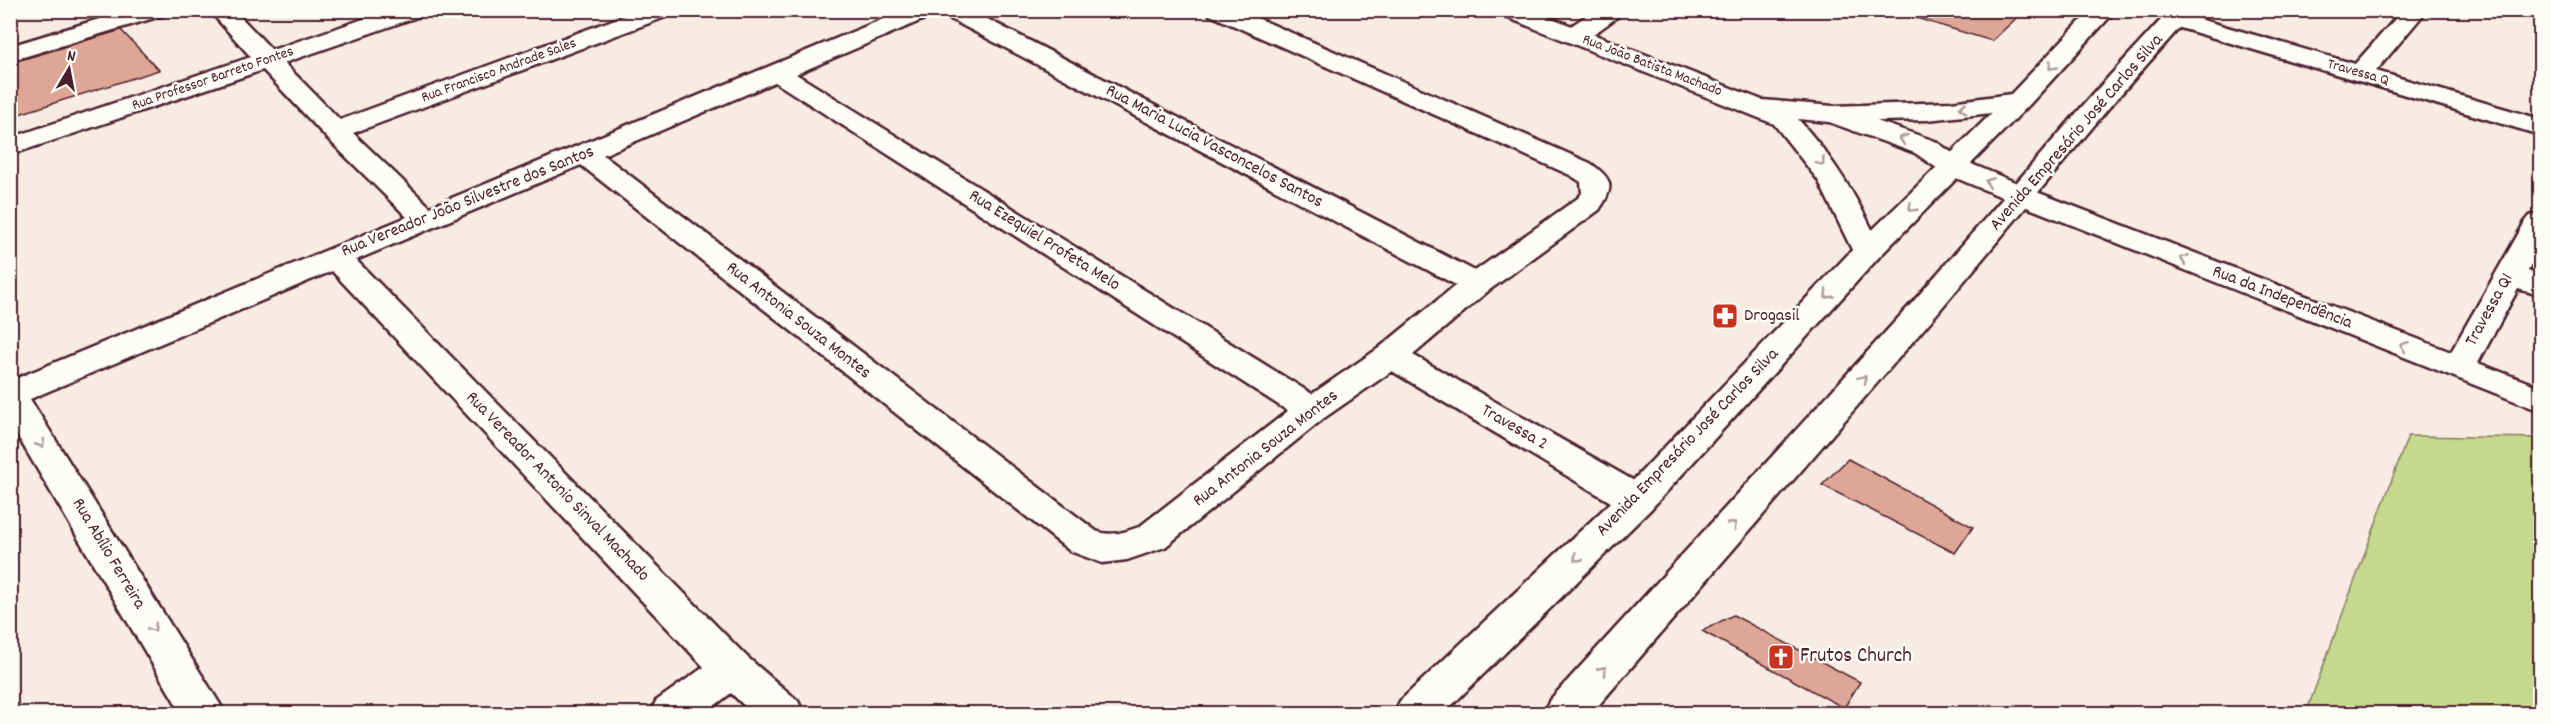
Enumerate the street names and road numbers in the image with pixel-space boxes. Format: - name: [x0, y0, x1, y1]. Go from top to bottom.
- street label: Rua João Batista Machado: [1579, 29, 1725, 103]
- street label: Avenida Empresário José Carlos Silva: [1984, 29, 2170, 237]
- street label: Rua Francisco Andrade Sales: [418, 33, 580, 109]
- street label: Rua Professor Barreto Fontes: [129, 41, 297, 117]
- street label: Travessa Q: [2325, 54, 2392, 92]
- street label: Rua Maria Lucia Vasconcelos Santos: [1101, 79, 1327, 215]
- street label: Rua Vereador João Silvestre dos Santos: [338, 140, 598, 264]
- street label: Rua Ezequiel Profeta Melo: [963, 184, 1125, 298]
- street label: Rua Antonia Souza Montes: [720, 256, 876, 386]
- street label: Rua da Independência: [2208, 260, 2356, 336]
- street label: Travessa Q1: [2460, 269, 2520, 351]
- street label: Avenida Empresário José Carlos Silva: [1591, 343, 1785, 543]
- street label: Rua Antonia Souza Montes: [1188, 384, 1344, 514]
- street label: Rua Vereador Antonio Sinval Machado: [459, 386, 655, 588]
- street label: Travessa 2: [1476, 399, 1552, 457]
- street label: Rua Abílio Ferreira: [65, 494, 151, 615]

